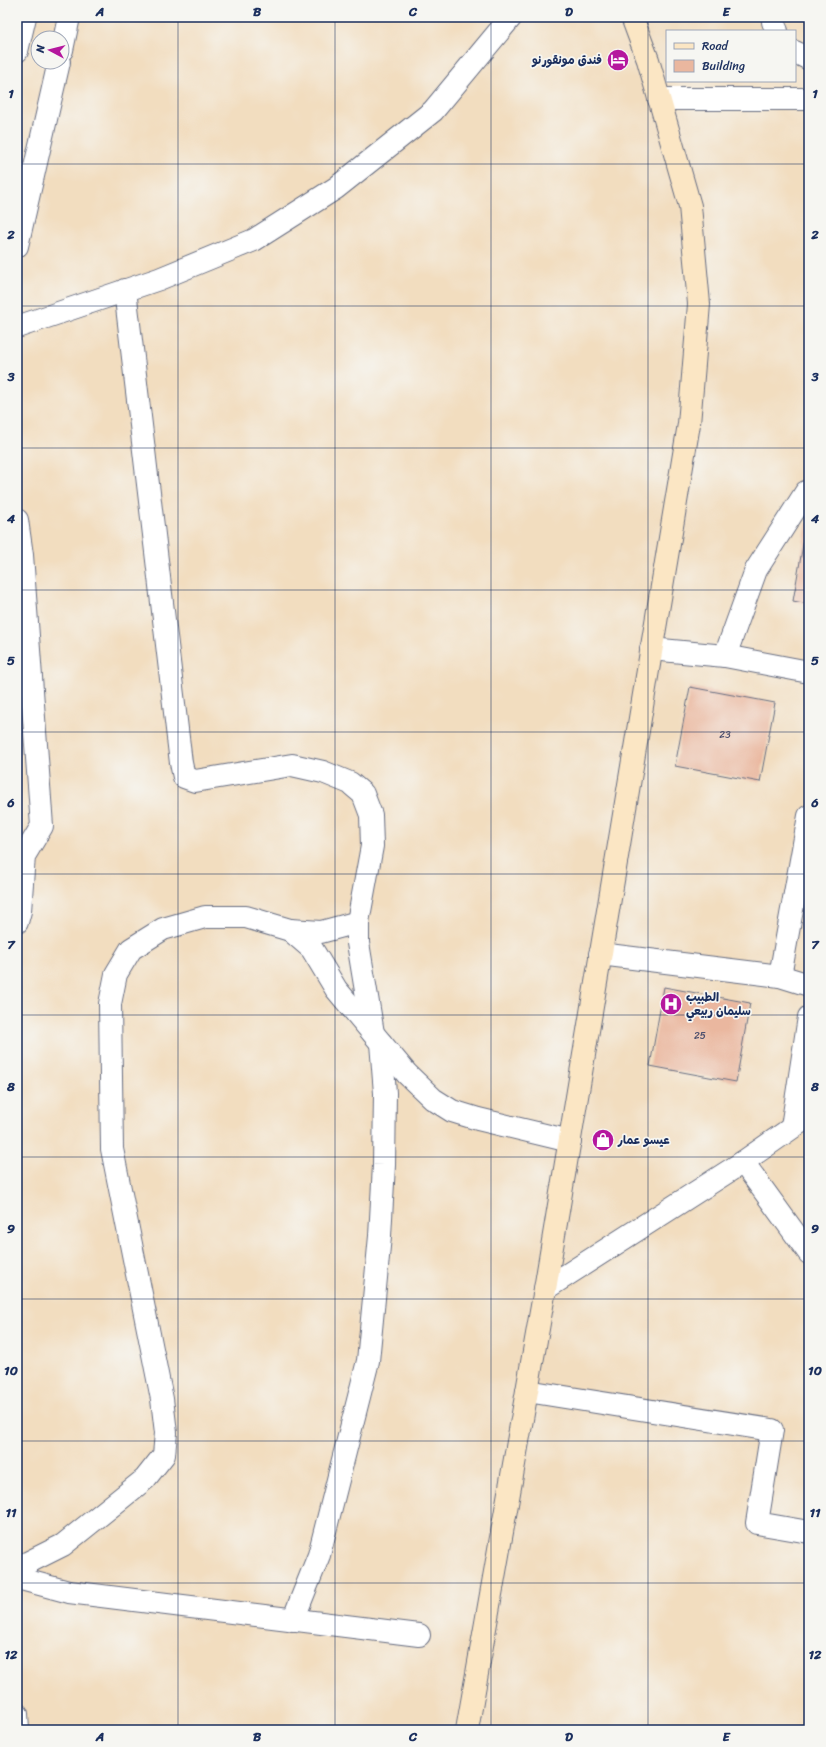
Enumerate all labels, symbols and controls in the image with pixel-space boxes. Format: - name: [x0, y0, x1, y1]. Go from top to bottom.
- text: A: [95, 0, 104, 23]
- text: B: [253, 0, 262, 23]
- text: C: [408, 0, 418, 23]
- text: D: [565, 0, 573, 23]
- text: E: [722, 0, 731, 23]
- north arrow: [30, 30, 70, 70]
- legend: [666, 30, 796, 82]
- text: Road: [702, 35, 729, 57]
- text: N: [31, 44, 51, 55]
- hotel icon: فندق مونقورنو: [605, 47, 631, 73]
- place label: فندق مونقورنو: [531, 49, 602, 71]
- text: Building: [702, 55, 745, 77]
- text: 1: [8, 82, 14, 105]
- text: 1: [812, 82, 818, 105]
- text: 2: [6, 223, 15, 246]
- text: 2: [810, 223, 819, 246]
- text: 3: [6, 365, 15, 388]
- text: 3: [810, 365, 819, 388]
- text: 4: [6, 507, 16, 530]
- text: 4: [810, 507, 820, 530]
- text: 5: [7, 649, 15, 672]
- text: 5: [811, 649, 819, 672]
- house number: 23: [719, 726, 731, 744]
- text: 6: [6, 791, 15, 814]
- text: 6: [810, 791, 819, 814]
- text: 7: [7, 933, 16, 956]
- text: 7: [811, 933, 820, 956]
- place label: الطبيب سليمان ربيعي: [686, 986, 751, 1022]
- hospital icon: الطبيب سليمان ربيعي: [658, 991, 684, 1017]
- house number: 25: [694, 1027, 706, 1045]
- text: 8: [6, 1075, 15, 1098]
- text: 8: [810, 1075, 819, 1098]
- shop icon: عيسو عمار: [590, 1127, 616, 1153]
- place label: عيسو عمار: [617, 1129, 670, 1151]
- text: 9: [7, 1217, 15, 1240]
- text: 9: [811, 1217, 819, 1240]
- text: 10: [4, 1359, 18, 1382]
- text: 10: [808, 1359, 822, 1382]
- text: 11: [5, 1501, 17, 1524]
- text: 11: [809, 1501, 821, 1524]
- text: 12: [4, 1643, 18, 1666]
- text: 12: [808, 1643, 822, 1666]
- text: A: [95, 1725, 104, 1747]
- text: B: [253, 1725, 262, 1747]
- text: C: [408, 1725, 418, 1747]
- text: D: [565, 1725, 573, 1747]
- text: E: [722, 1725, 731, 1747]

